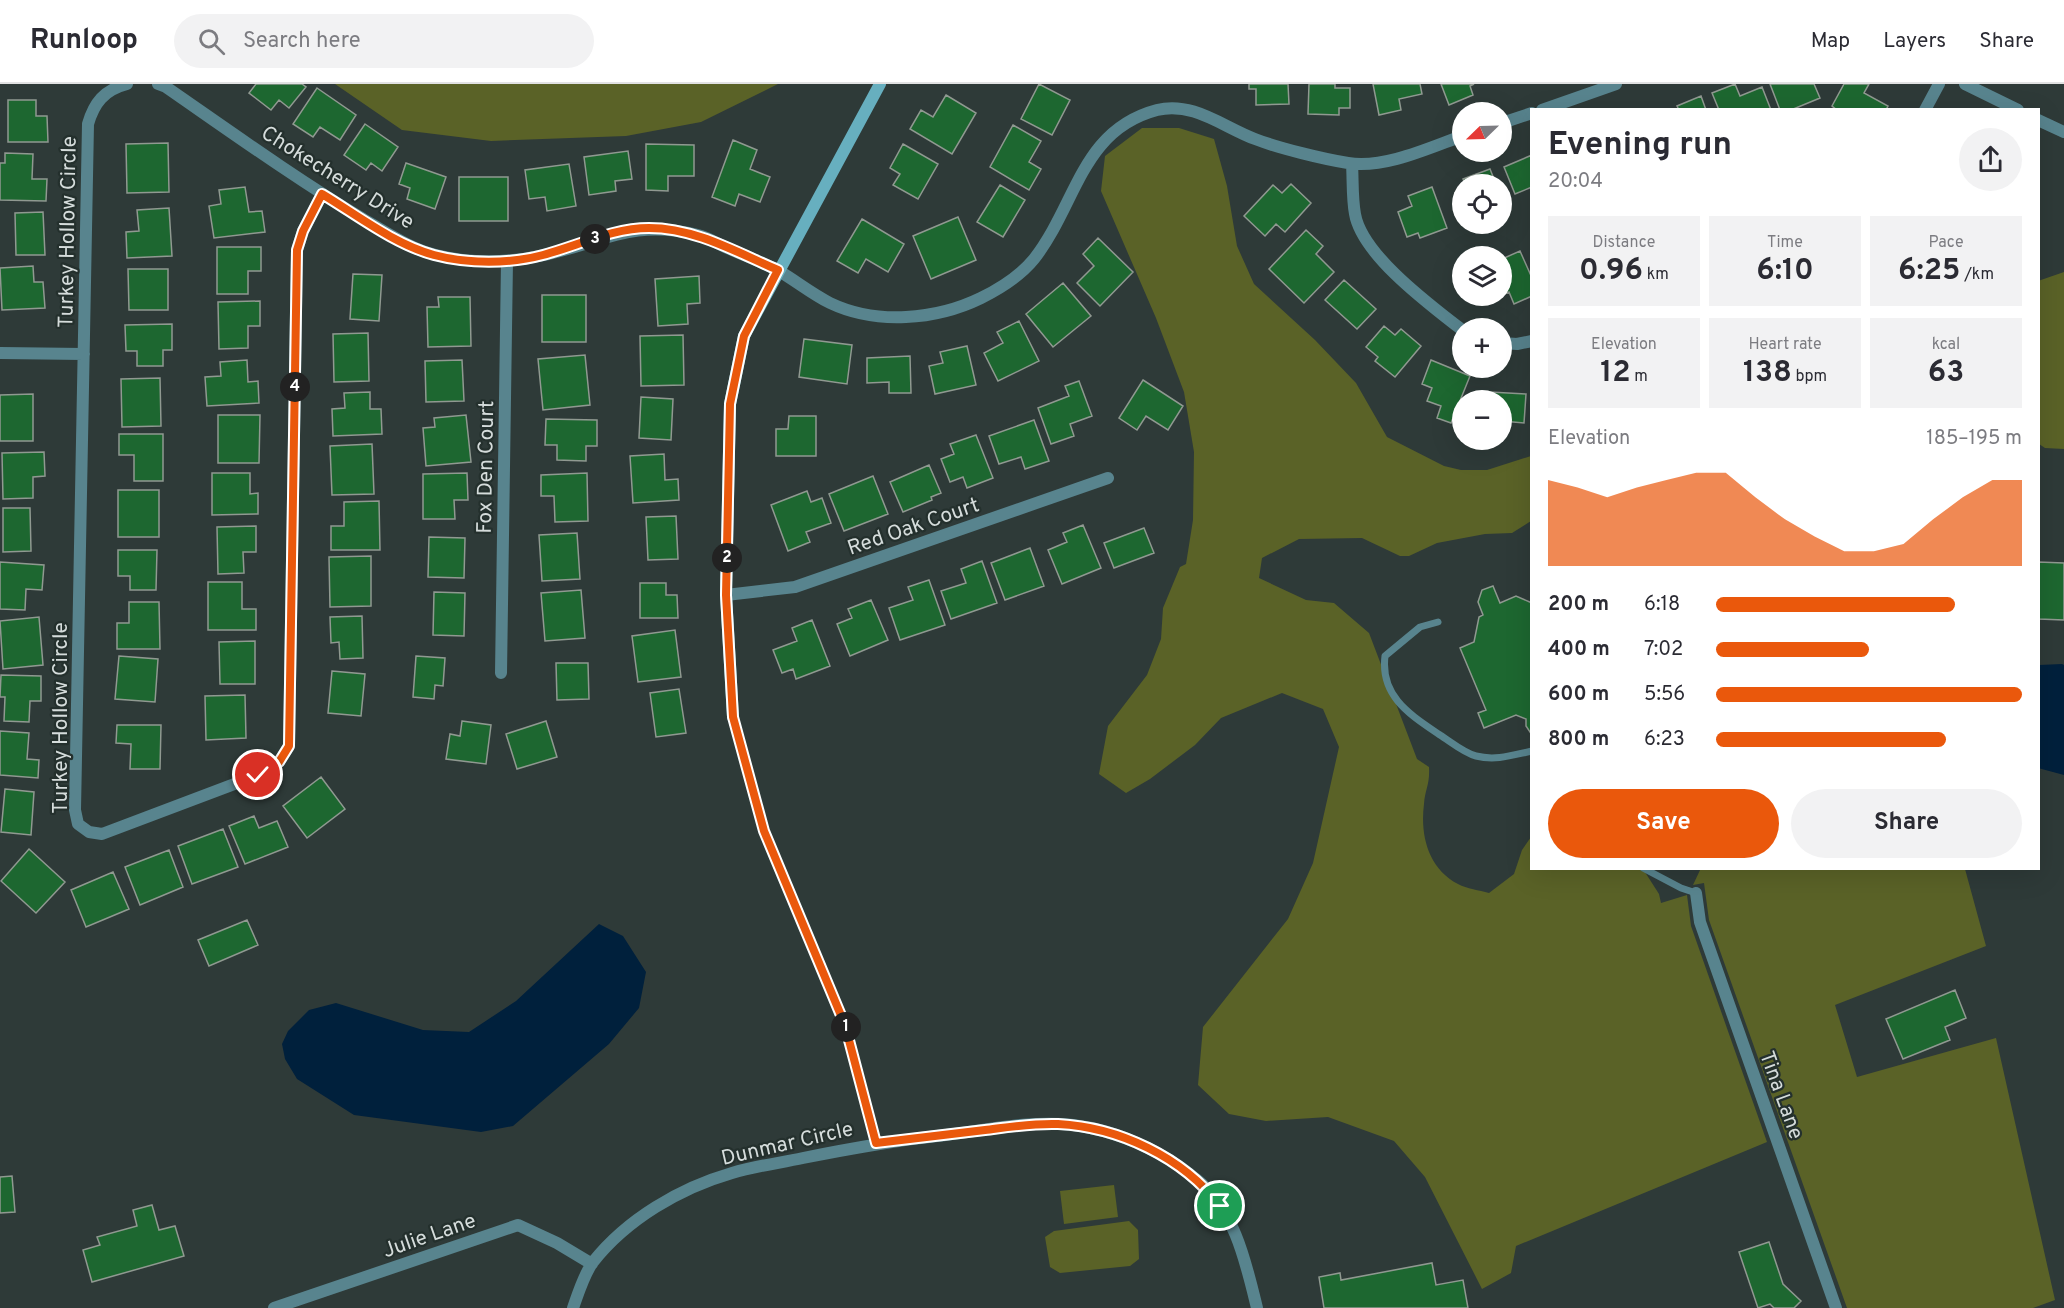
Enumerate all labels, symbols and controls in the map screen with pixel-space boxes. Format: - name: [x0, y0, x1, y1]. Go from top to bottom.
- search box: [174, 14, 594, 68]
- text: Runloop: [30, 23, 138, 59]
- icon: search: [195, 25, 228, 58]
- text: Search here: [243, 28, 361, 55]
- text: Map: [1811, 28, 1850, 55]
- text: Layers: [1883, 28, 1946, 55]
- text: Share: [1979, 28, 2034, 55]
- north arrow: [1452, 102, 1512, 162]
- map controls: [1452, 102, 1512, 450]
- street label: Chokecherry Drive: [255, 120, 419, 236]
- text: Evening run: [1548, 125, 1732, 167]
- button: share: [1959, 128, 2022, 191]
- street label: Turkey Hollow Circle: [53, 136, 84, 328]
- text: 20:04: [1548, 169, 1603, 195]
- button: locate: [1452, 174, 1512, 234]
- pin: 3: [580, 224, 610, 254]
- text: 3: [590, 229, 600, 249]
- text: Distance: [1593, 233, 1655, 253]
- text: Time: [1767, 233, 1803, 253]
- text: Pace: [1928, 233, 1964, 253]
- button: layers: [1452, 246, 1512, 306]
- text: 0.96: [1579, 253, 1643, 290]
- text: 6:10: [1756, 253, 1814, 290]
- text: 6:25: [1898, 253, 1960, 290]
- text: km: [1643, 265, 1669, 285]
- text: /km: [1960, 265, 1994, 285]
- button: +: [1452, 318, 1512, 378]
- text: Elevation: [1591, 335, 1657, 355]
- text: Heart rate: [1748, 335, 1822, 355]
- text: kcal: [1932, 335, 1960, 355]
- text: 12: [1600, 355, 1631, 392]
- text: 138: [1743, 355, 1792, 392]
- text: 63: [1928, 355, 1964, 392]
- text: m: [1631, 367, 1648, 387]
- text: bpm: [1792, 367, 1827, 387]
- pin: 4: [280, 372, 310, 402]
- text: 4: [290, 377, 300, 397]
- button: −: [1452, 390, 1512, 450]
- street label: Fox Den Court: [472, 400, 501, 534]
- text: Elevation: [1548, 426, 1630, 452]
- text: 185–195 m: [1926, 426, 2022, 452]
- street label: Red Oak Court: [844, 492, 983, 563]
- pin: 2: [712, 543, 742, 573]
- text: 2: [722, 548, 732, 568]
- text: 200 m: [1548, 592, 1609, 618]
- text: 6:18: [1644, 592, 1680, 618]
- street label: Turkey Hollow Circle: [48, 622, 75, 814]
- text: 400 m: [1548, 637, 1610, 663]
- text: 7:02: [1644, 637, 1683, 663]
- text: 600 m: [1548, 682, 1609, 708]
- text: 5:56: [1644, 682, 1685, 708]
- text: 800 m: [1548, 727, 1609, 753]
- text: 6:23: [1644, 727, 1685, 753]
- pin: [232, 749, 283, 800]
- icon: check: [241, 758, 274, 791]
- button: Save: [1548, 789, 1779, 858]
- button: Share: [1791, 789, 2022, 858]
- pin: 1: [831, 1012, 861, 1042]
- text: 1: [843, 1017, 849, 1037]
- street label: Tina Lane: [1752, 1048, 1809, 1143]
- street label: Dunmar Circle: [719, 1116, 856, 1173]
- pin: [1194, 1180, 1245, 1231]
- icon: arrive: [1203, 1189, 1236, 1222]
- street label: Julie Lane: [379, 1208, 480, 1265]

